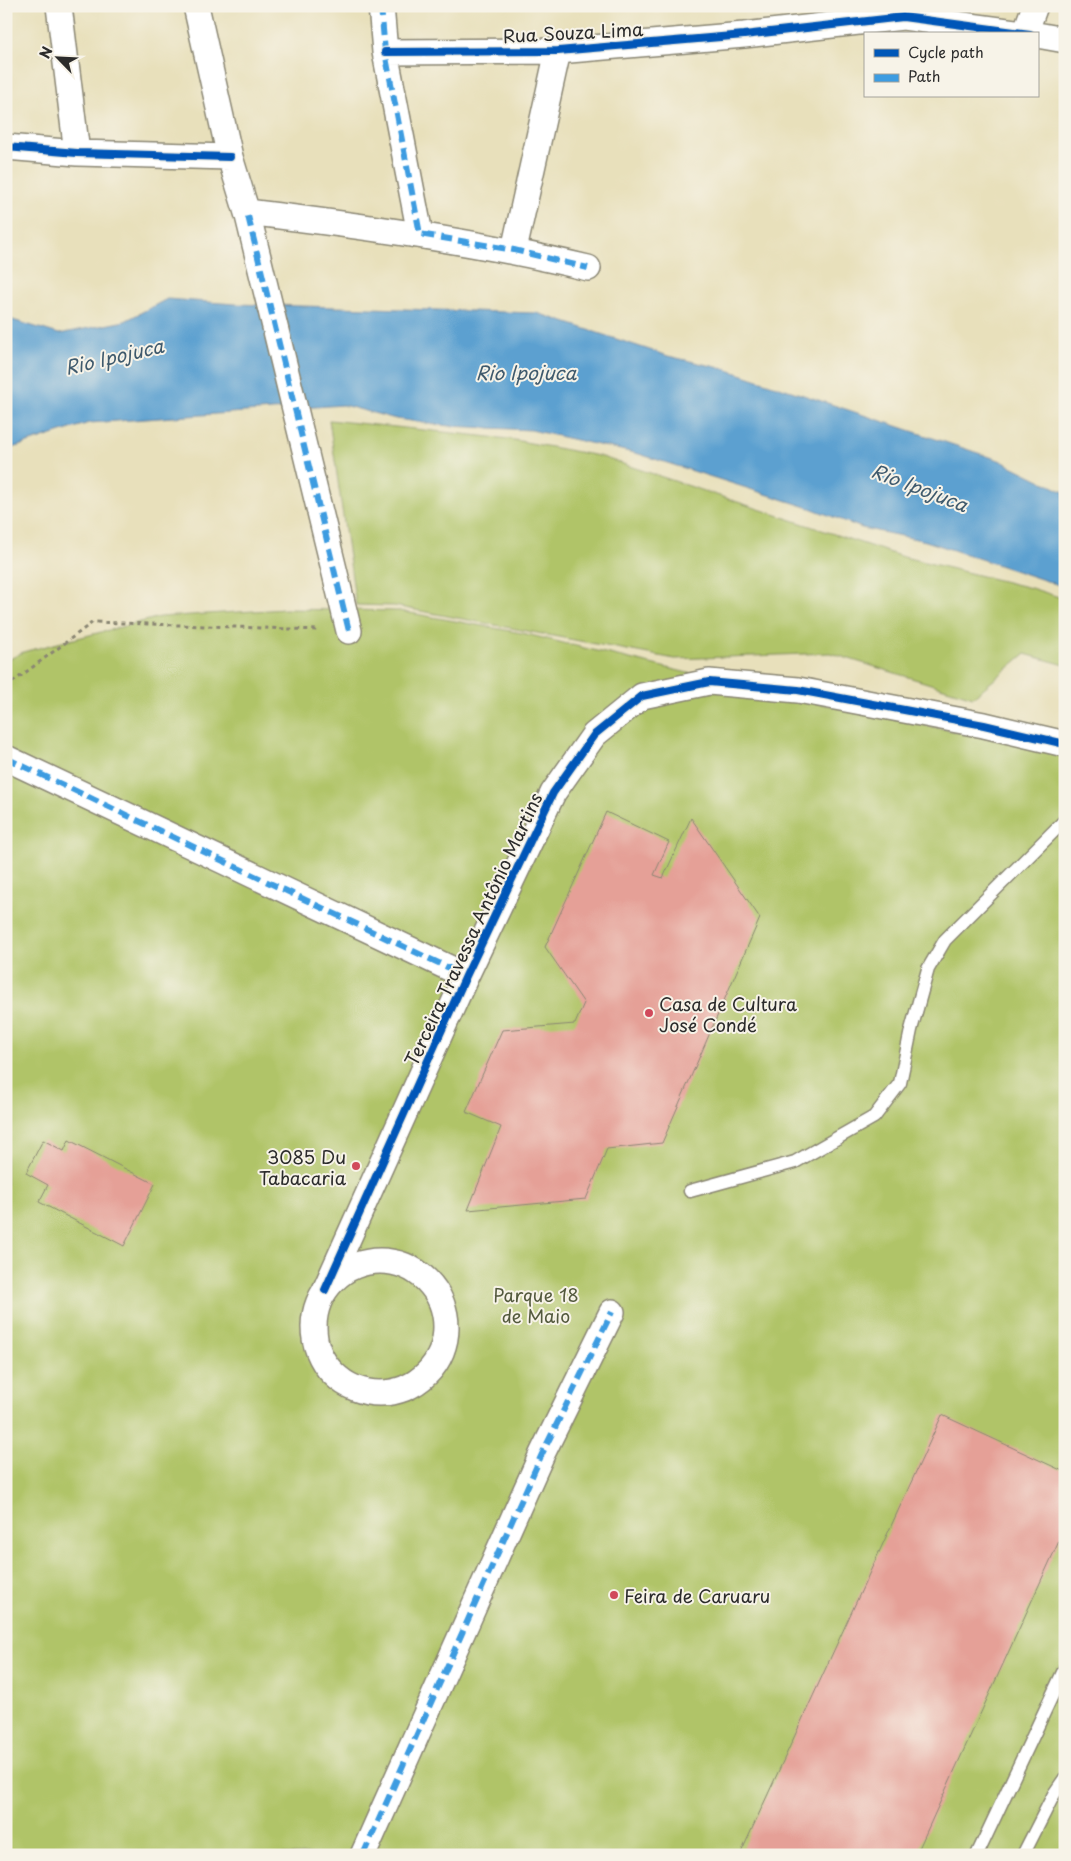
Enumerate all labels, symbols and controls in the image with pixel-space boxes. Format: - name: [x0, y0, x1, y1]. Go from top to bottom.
- street label: Rua Souza Lima: [502, 15, 645, 49]
- north arrow: [32, 32, 82, 82]
- legend: [864, 32, 1038, 98]
- text: Cycle path: [908, 40, 984, 63]
- text: N: [34, 43, 58, 62]
- text: Path: [908, 64, 940, 87]
- water label: Rio Ipojuca: [62, 331, 167, 381]
- water label: Rio Ipojuca: [476, 358, 578, 386]
- water label: Rio Ipojuca: [868, 456, 973, 519]
- street label: Terceira Travessa Antônio Martins: [398, 788, 548, 1070]
- place label: Casa de Cultura José Condé: [659, 990, 797, 1038]
- marker: Casa de Cultura José Condé: [643, 1007, 655, 1019]
- place label: 3085 Du Tabacaria: [259, 1143, 347, 1191]
- marker: 3085 Du Tabacaria: [350, 1160, 362, 1172]
- park label: Parque 18 de Maio: [493, 1281, 579, 1329]
- place label: Feira de Caruaru: [624, 1582, 770, 1609]
- marker: Feira de Caruaru: [608, 1589, 620, 1601]

